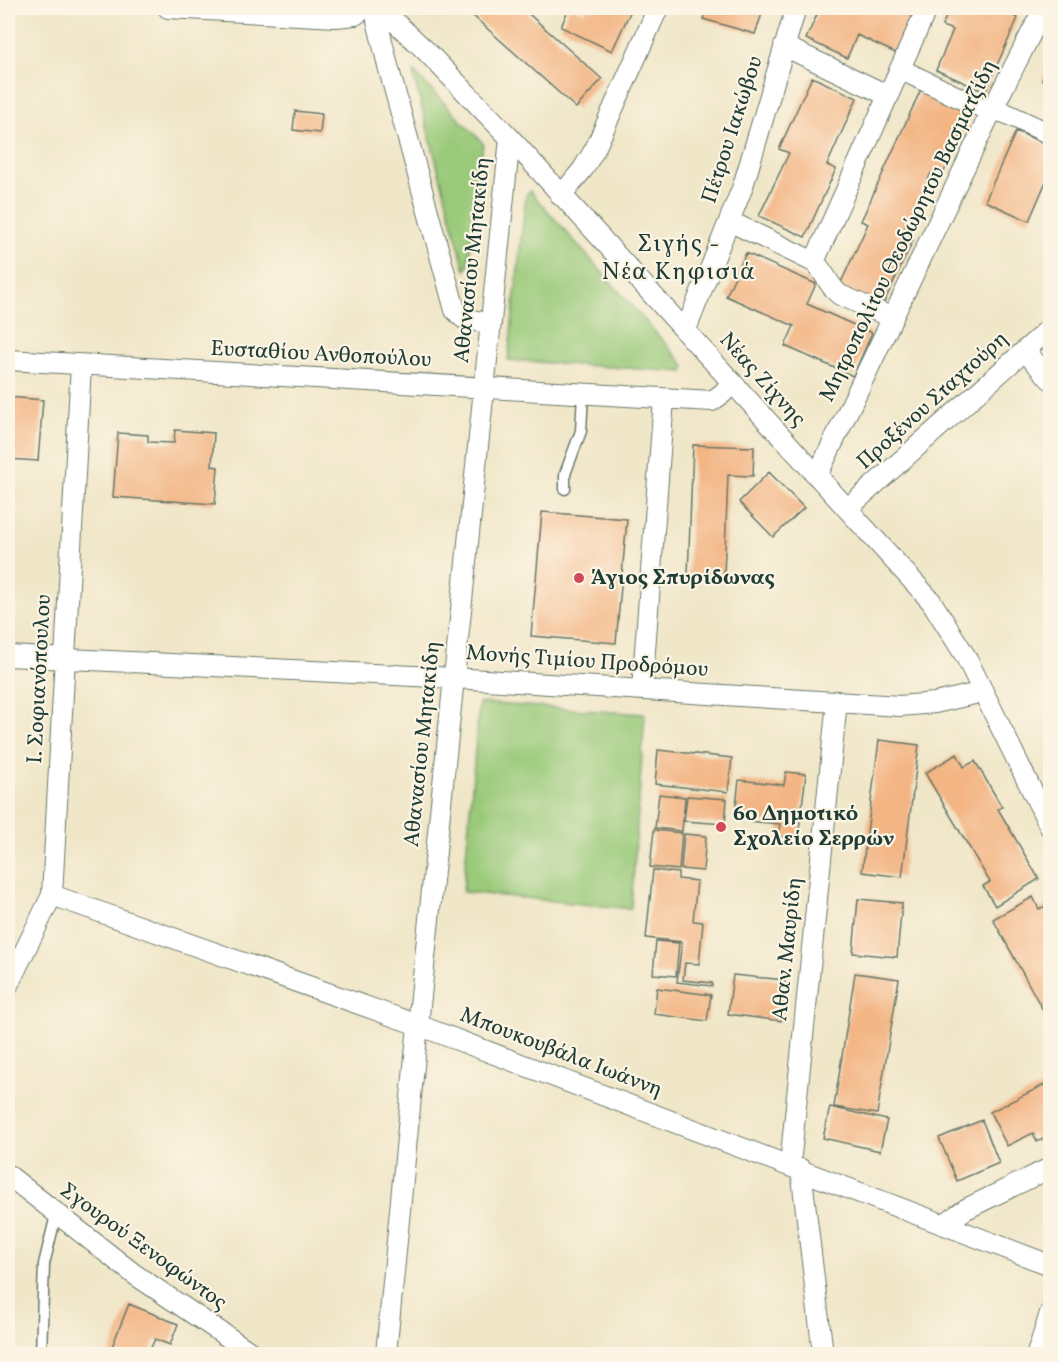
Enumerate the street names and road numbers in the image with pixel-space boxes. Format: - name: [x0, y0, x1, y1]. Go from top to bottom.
- street label: Πέτρου Ιακώβου: [695, 52, 771, 208]
- street label: Μητροπολίτου Θεοδώρητου Βασματζίδη: [812, 55, 1006, 407]
- street label: Αθανασίου Μητακίδη: [447, 155, 499, 365]
- street label: Προξένου Σταχτούρη: [850, 324, 1016, 478]
- street label: Νέας Ζίχνης: [711, 326, 813, 434]
- street label: Ευσταθίου Ανθοπούλου: [210, 334, 432, 376]
- street label: Ι. Σοφιανόπουλου: [20, 593, 60, 765]
- street label: Μονής Τιμίου Προδρόμου: [465, 638, 709, 686]
- street label: Αθανασίου Μητακίδη: [397, 639, 449, 849]
- street label: Αθαν. Μαυρίδη: [765, 876, 811, 1022]
- street label: Μπουκουβάλα Ιωάννη: [455, 1000, 667, 1106]
- street label: Σγουρού Ξενοφώντος: [53, 1176, 233, 1318]

